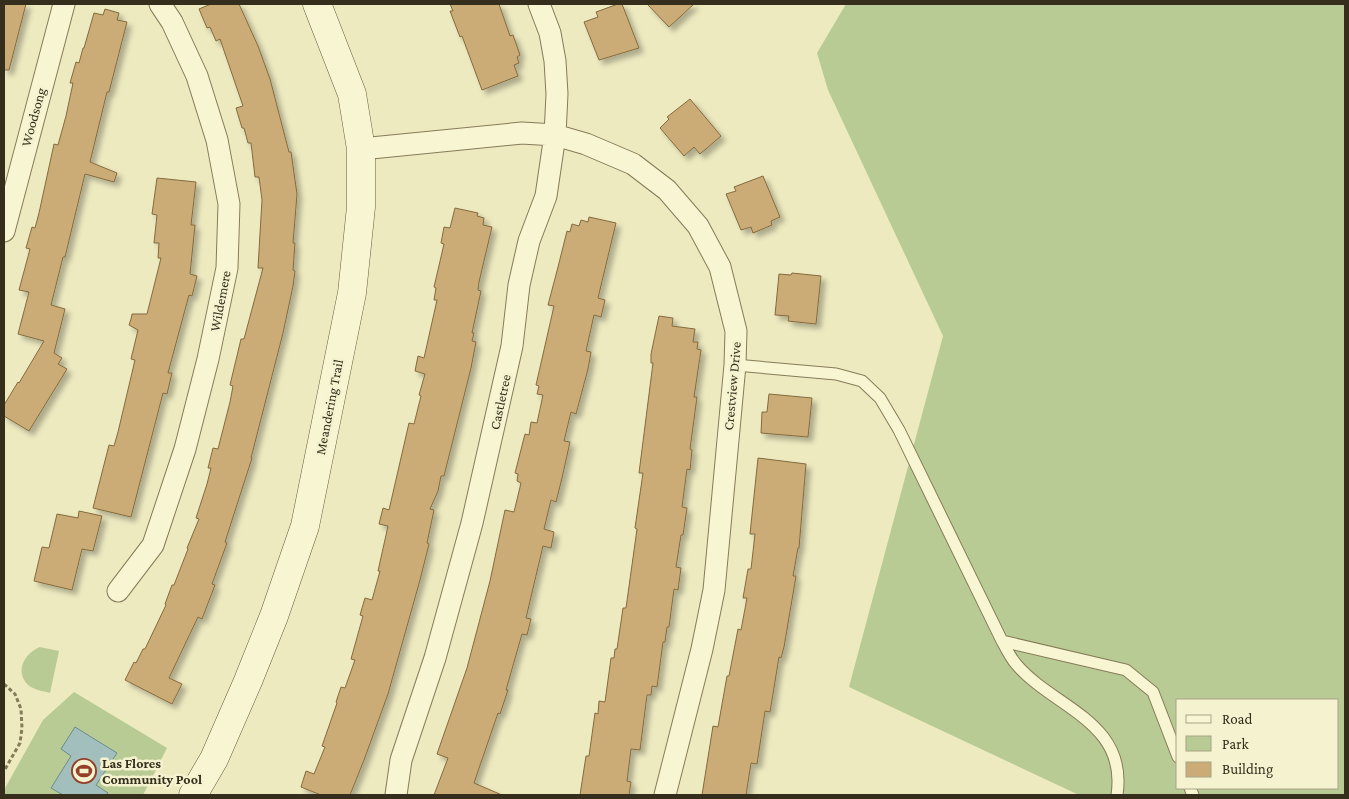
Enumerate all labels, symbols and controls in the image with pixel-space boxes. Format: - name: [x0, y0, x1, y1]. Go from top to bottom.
- street label: Woodsong: [17, 86, 49, 148]
- street label: Wildemere: [206, 269, 234, 333]
- street label: Crestview Drive: [720, 341, 744, 431]
- street label: Meandering Trail: [312, 358, 346, 456]
- street label: Castletree: [486, 373, 514, 431]
- legend: [1176, 699, 1339, 789]
- text: Road: [1222, 711, 1253, 727]
- text: Park: [1222, 736, 1249, 752]
- place label: Las Flores Community Pool: [102, 755, 202, 787]
- sports icon: Las Flores Community Pool: [71, 758, 97, 784]
- text: Building: [1222, 761, 1273, 778]

